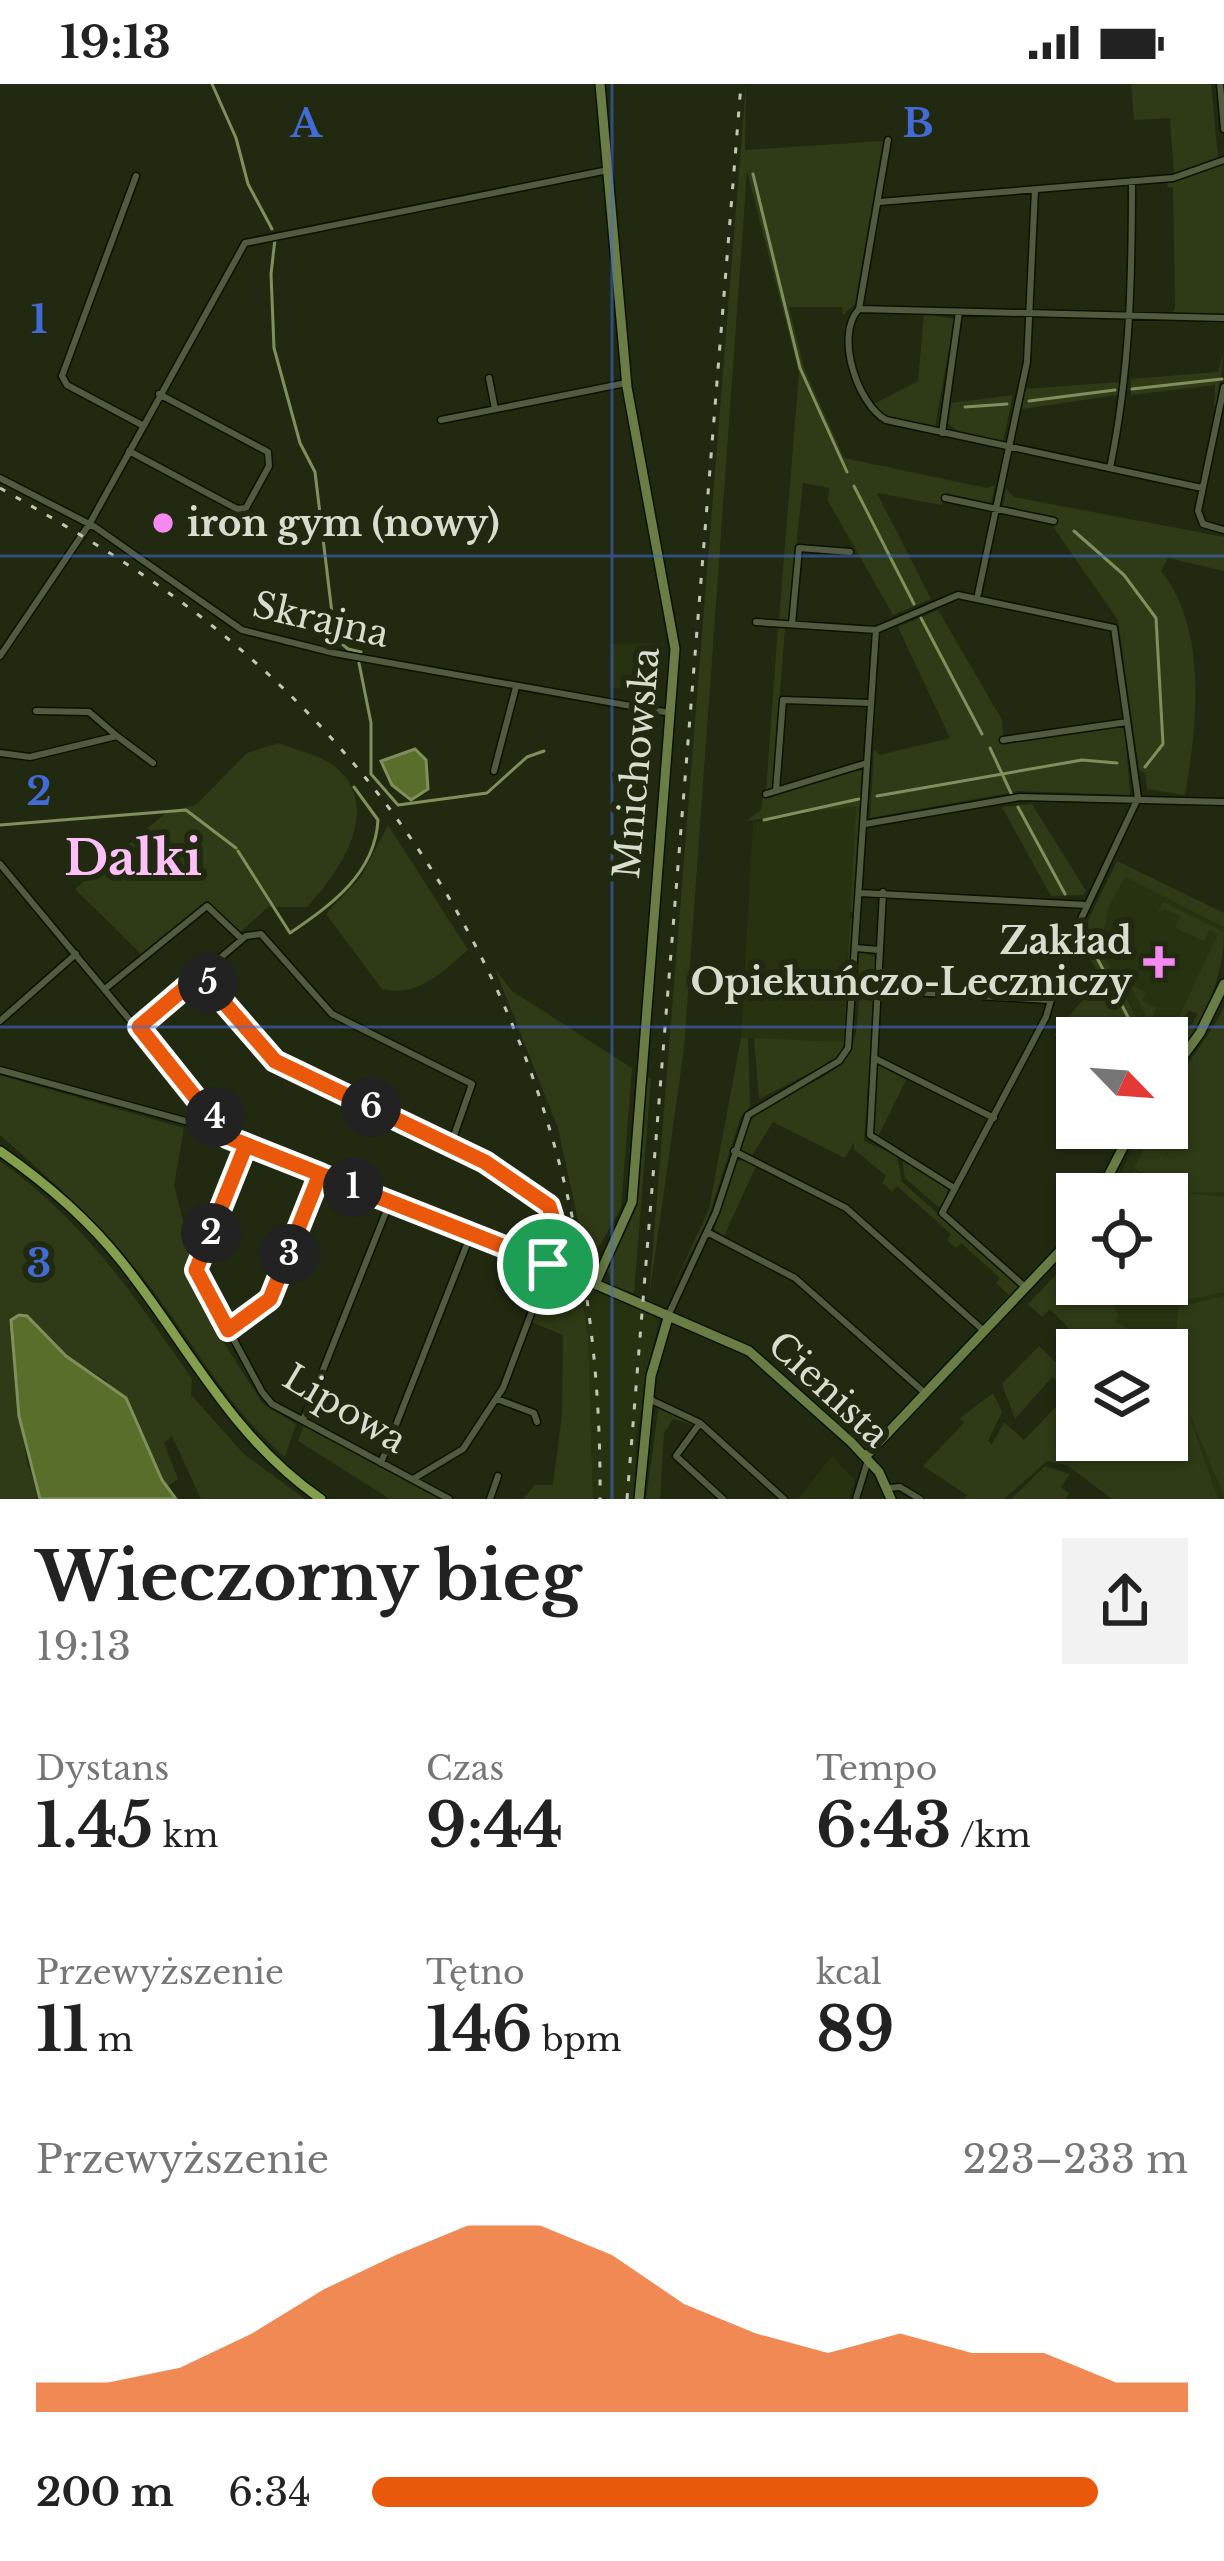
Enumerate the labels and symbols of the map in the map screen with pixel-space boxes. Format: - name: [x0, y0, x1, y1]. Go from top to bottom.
- text: A: [289, 99, 323, 148]
- text: B: [902, 99, 934, 148]
- text: 1: [30, 295, 48, 344]
- place label: iron gym (nowy): [187, 501, 500, 546]
- marker: iron gym (nowy): [150, 510, 176, 536]
- street label: Skrajna: [248, 582, 393, 657]
- street label: Mnichowska: [604, 645, 669, 881]
- text: 2: [26, 767, 52, 816]
- district label: Dalki: [64, 828, 202, 888]
- place label: Zakład Opiekuńczo-Leczniczy: [691, 919, 1133, 1005]
- marker: Zakład Opiekuńczo-Leczniczy: [1143, 946, 1175, 978]
- pin: 5: [178, 953, 238, 1013]
- north arrow: [1056, 1017, 1188, 1149]
- pin: 6: [341, 1077, 401, 1137]
- pin: 4: [185, 1087, 245, 1147]
- pin: 1: [323, 1157, 383, 1217]
- pin: 2: [181, 1203, 241, 1263]
- pin: [497, 1213, 599, 1315]
- pin: 3: [259, 1224, 319, 1284]
- text: 3: [27, 1239, 51, 1288]
- street label: Cienista: [759, 1322, 898, 1457]
- street label: Lipowa: [275, 1354, 415, 1463]

